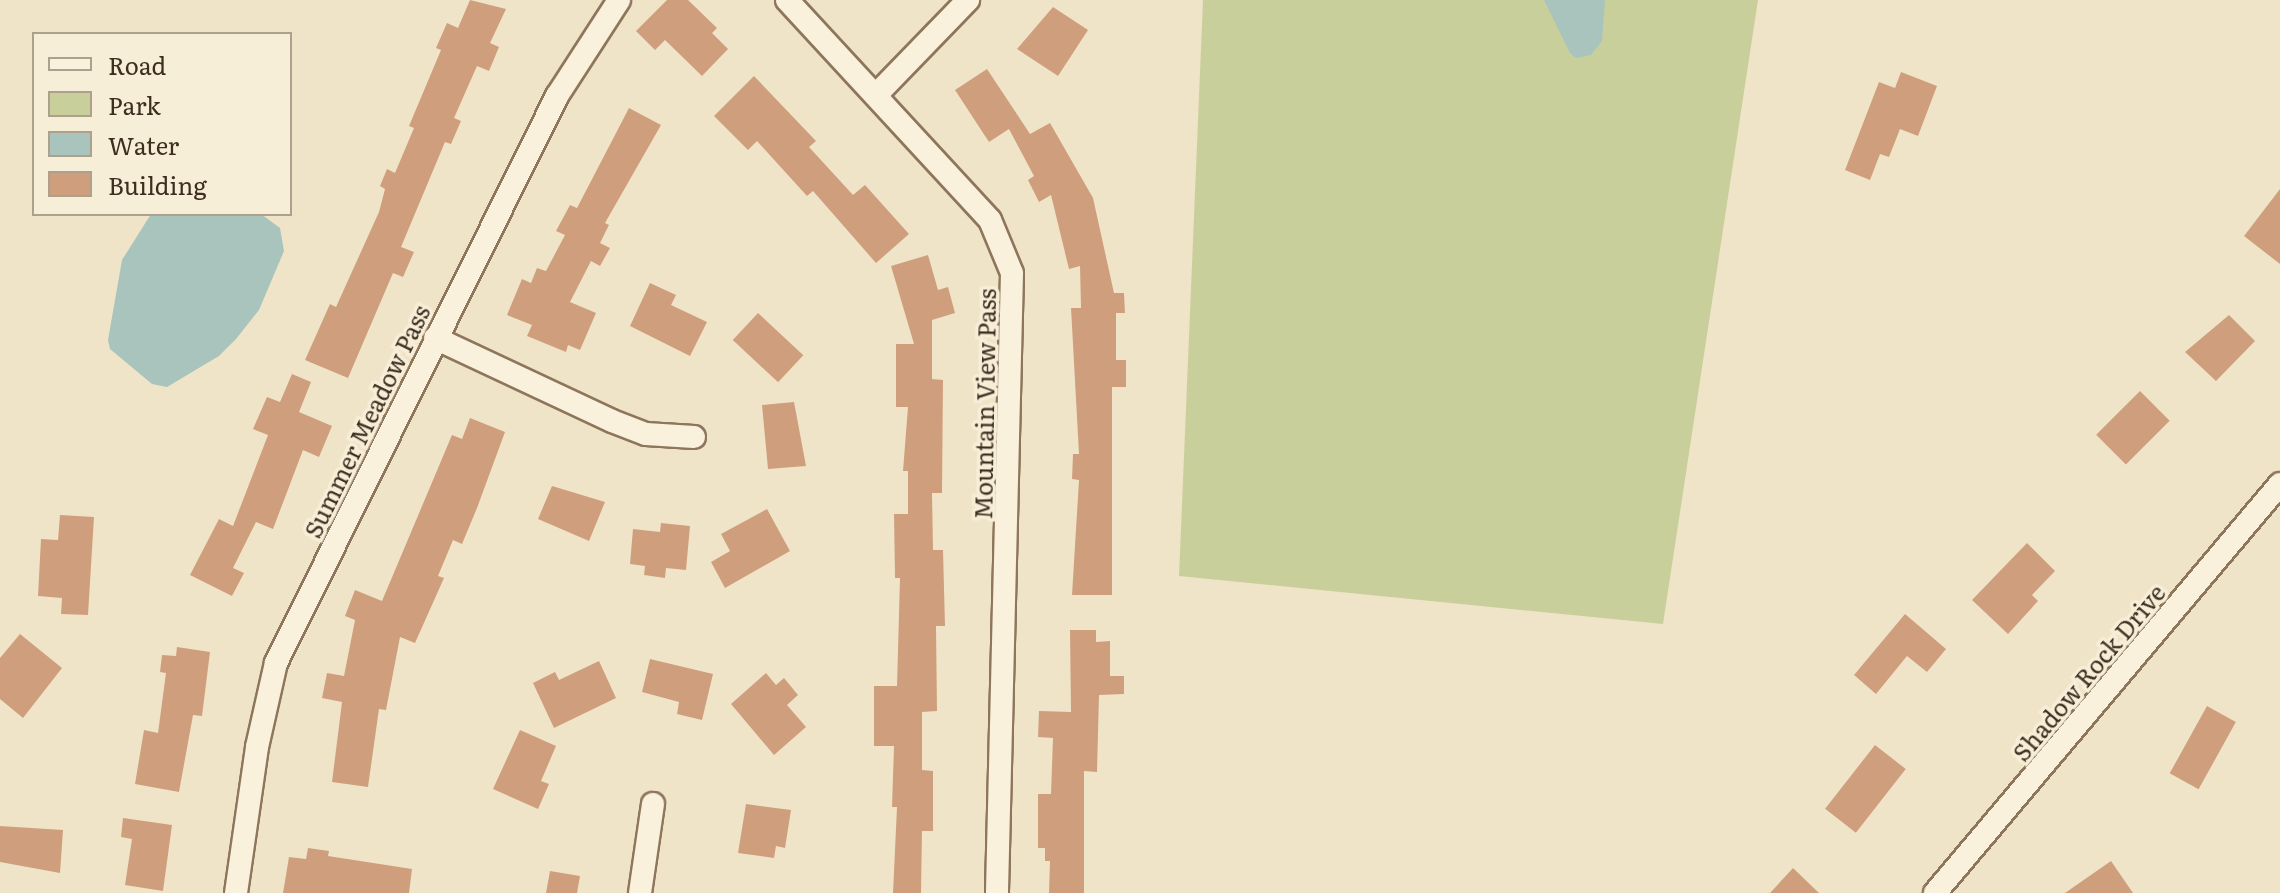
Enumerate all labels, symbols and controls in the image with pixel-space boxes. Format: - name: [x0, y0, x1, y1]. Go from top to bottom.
- legend: [32, 32, 292, 216]
- text: Road: [108, 47, 166, 82]
- text: Park: [108, 87, 161, 122]
- text: Water: [108, 127, 179, 162]
- text: Building: [108, 167, 207, 202]
- street label: Mountain View Pass: [968, 288, 1000, 520]
- street label: Summer Meadow Pass: [297, 300, 435, 542]
- street label: Shadow Rock Drive: [2006, 578, 2170, 766]

